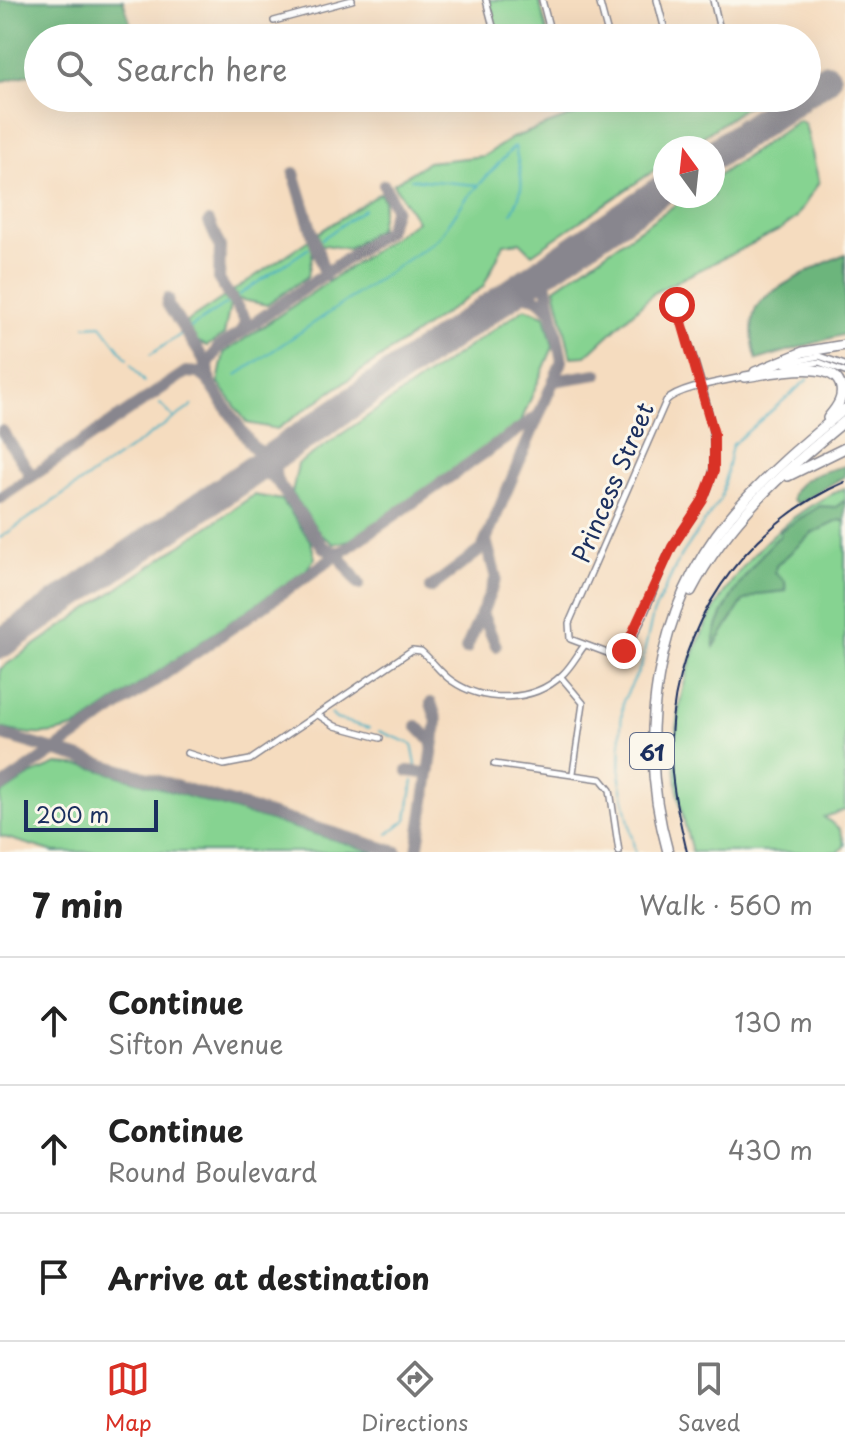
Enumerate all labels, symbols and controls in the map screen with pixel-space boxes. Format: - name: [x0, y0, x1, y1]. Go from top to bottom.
- search box: [24, 24, 821, 112]
- icon: search: [52, 46, 96, 90]
- text: Search here: [116, 46, 288, 91]
- north arrow: [653, 136, 725, 208]
- route start: [659, 287, 695, 323]
- street label: Princess Street: [562, 396, 662, 568]
- route end: [606, 633, 642, 669]
- road number: 61: [630, 733, 674, 769]
- scale bar: [24, 796, 158, 832]
- text: 200 m: [36, 797, 109, 830]
- text: 7 min: [32, 878, 123, 930]
- text: Walk · 560 m: [639, 885, 813, 924]
- text: Continue: [108, 979, 243, 1024]
- icon: ahead: [32, 999, 76, 1043]
- text: 130 m: [734, 1002, 813, 1041]
- text: Sifton Avenue: [108, 1024, 283, 1063]
- text: Continue: [108, 1107, 243, 1152]
- icon: ahead: [32, 1127, 76, 1171]
- text: 430 m: [728, 1130, 813, 1169]
- text: Round Boulevard: [108, 1152, 317, 1191]
- icon: arrive: [32, 1255, 76, 1299]
- text: Arrive at destination: [108, 1255, 430, 1300]
- tab: Map: [105, 1357, 152, 1438]
- tab: Directions: [361, 1357, 468, 1438]
- tab: Saved: [678, 1357, 740, 1438]

